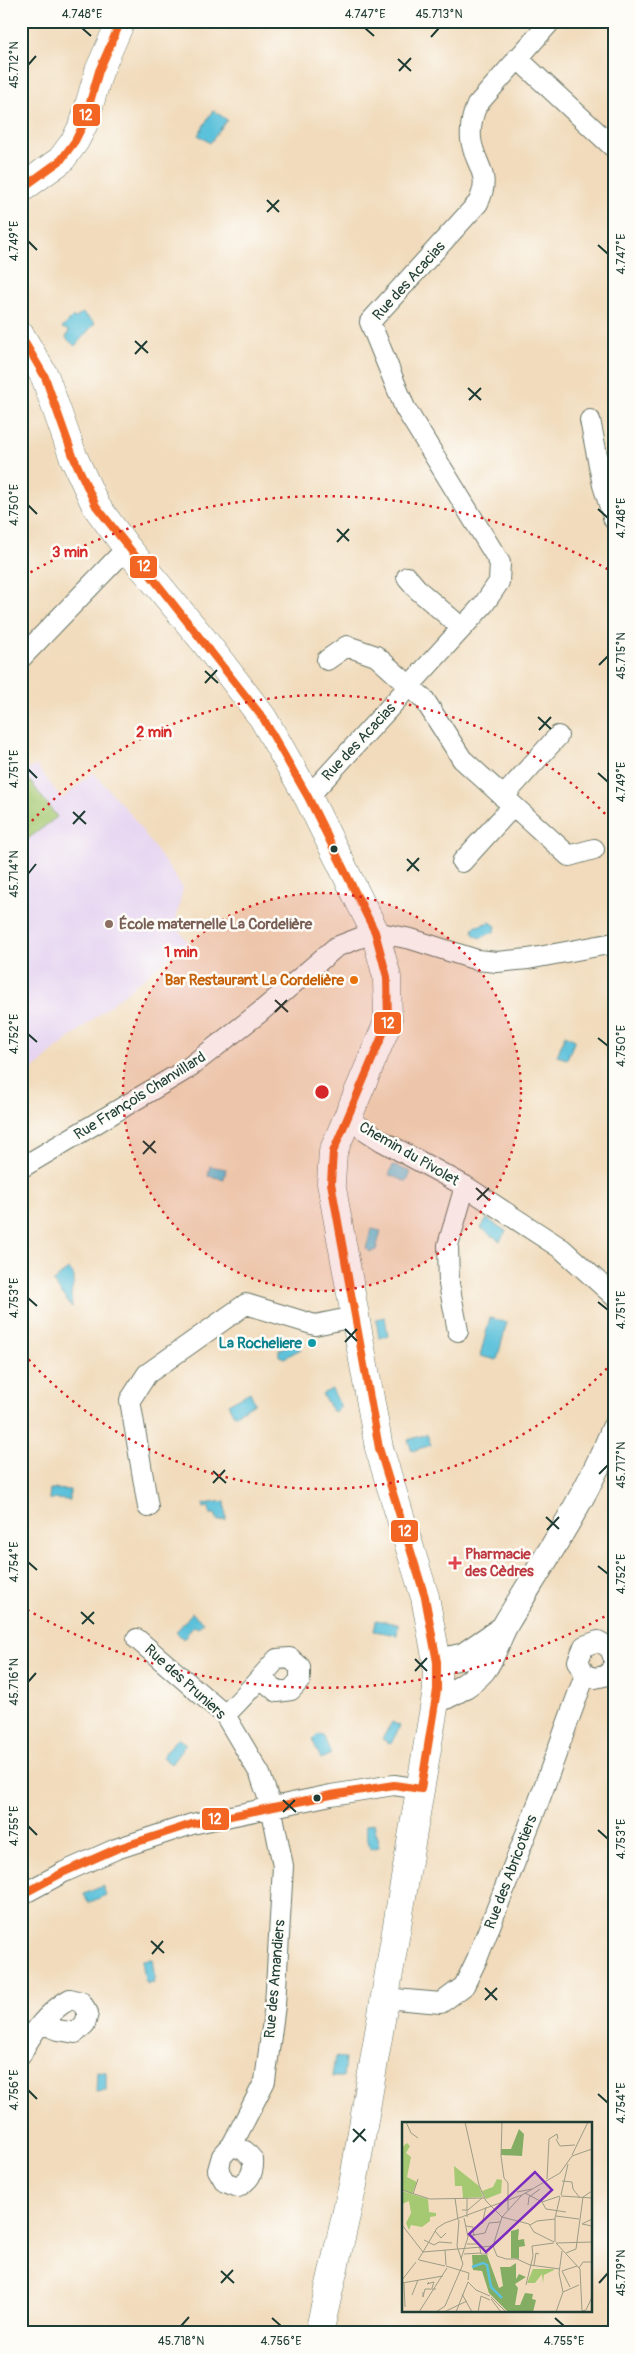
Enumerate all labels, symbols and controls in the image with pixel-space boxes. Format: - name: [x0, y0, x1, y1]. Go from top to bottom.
- text: 4.748°E: [62, 7, 102, 22]
- text: 4.747°E: [345, 7, 385, 22]
- text: 45.713°N: [415, 7, 463, 22]
- text: 45.712°N: [7, 41, 22, 89]
- line badge: 12: [72, 103, 101, 127]
- text: 12: [79, 107, 93, 124]
- text: 4.749°E: [7, 221, 22, 261]
- text: 4.747°E: [614, 234, 629, 274]
- street label: Rue des Acacias: [368, 237, 450, 325]
- text: 4.750°E: [7, 484, 22, 526]
- text: 4.748°E: [614, 498, 629, 538]
- text: 3 min: [52, 543, 88, 562]
- line badge: 12: [129, 555, 158, 579]
- text: 12: [137, 558, 151, 575]
- text: 45.715°N: [614, 632, 629, 680]
- street label: Rue des Acacias: [318, 699, 400, 785]
- text: 2 min: [136, 723, 172, 742]
- text: 4.751°E: [7, 750, 22, 788]
- text: 4.749°E: [614, 762, 629, 802]
- unlabelled marker: [329, 844, 339, 854]
- text: 45.714°N: [7, 850, 22, 898]
- place label: École maternelle La Cordelière: [119, 915, 313, 934]
- marker: École maternelle La Cordelière: [103, 918, 115, 930]
- text: 1 min: [164, 943, 198, 962]
- place label: Bar Restaurant La Cordelière: [165, 971, 345, 990]
- marker: Bar Restaurant La Cordelière: [348, 974, 360, 986]
- line badge: 12: [373, 1011, 402, 1035]
- text: 4.752°E: [7, 1014, 22, 1054]
- text: 12: [381, 1015, 395, 1032]
- text: 4.750°E: [614, 1025, 629, 1067]
- street label: Rue François Chanvillard: [71, 1048, 209, 1144]
- centre of rings: [313, 1083, 331, 1101]
- street label: Chemin du Pivolet: [356, 1118, 463, 1191]
- text: 4.753°E: [7, 1278, 22, 1318]
- text: 4.751°E: [614, 1291, 629, 1329]
- place label: La Rocheliere: [218, 1334, 303, 1353]
- marker: La Rocheliere: [306, 1337, 318, 1349]
- text: 45.717°N: [614, 1442, 629, 1488]
- line badge: 12: [390, 1519, 419, 1543]
- text: 12: [398, 1523, 412, 1540]
- text: 4.754°E: [7, 1542, 22, 1582]
- place label: Pharmacie des Cèdres: [465, 1545, 534, 1581]
- text: 4.752°E: [614, 1554, 629, 1594]
- marker: Pharmacie des Cèdres: [449, 1557, 461, 1569]
- street label: Rue des Pruniers: [140, 1640, 230, 1724]
- text: 45.716°N: [7, 1658, 22, 1706]
- unlabelled marker: [312, 1793, 322, 1803]
- text: 4.755°E: [7, 1806, 22, 1846]
- line badge: 12: [201, 1807, 230, 1831]
- text: 12: [208, 1811, 222, 1828]
- street label: Rue des Abricotiers: [481, 1812, 542, 1932]
- text: 4.753°E: [614, 1819, 629, 1859]
- street label: Rue des Amandiers: [260, 1919, 290, 2039]
- text: 4.756°E: [7, 2070, 22, 2110]
- text: 4.754°E: [614, 2083, 629, 2123]
- inset map: [402, 2122, 592, 2312]
- text: 45.719°N: [614, 2250, 629, 2296]
- text: 45.718°N: [158, 2334, 204, 2349]
- text: 4.756°E: [261, 2334, 301, 2349]
- text: 4.755°E: [544, 2334, 584, 2349]

